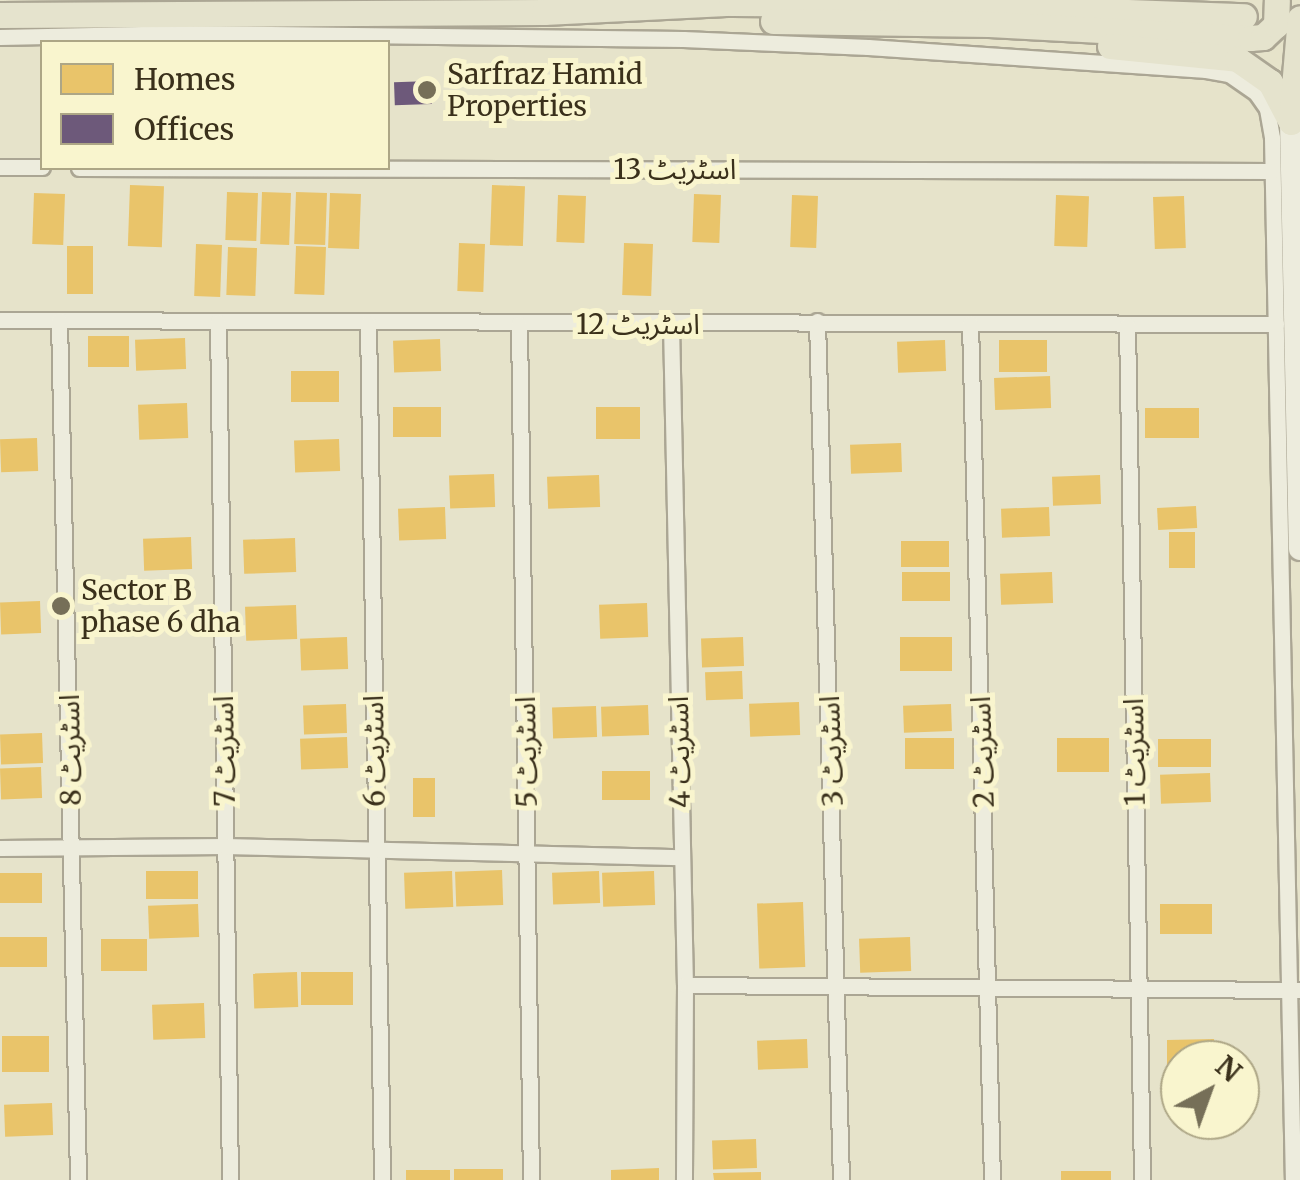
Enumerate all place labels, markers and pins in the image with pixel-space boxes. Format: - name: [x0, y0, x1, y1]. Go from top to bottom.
- place label: Sarfraz Hamid Properties: [447, 57, 643, 123]
- marker: Sarfraz Hamid Properties: [416, 79, 438, 101]
- place label: Sector B phase 6 dha: [81, 573, 240, 639]
- marker: Sector B phase 6 dha: [50, 595, 72, 617]

